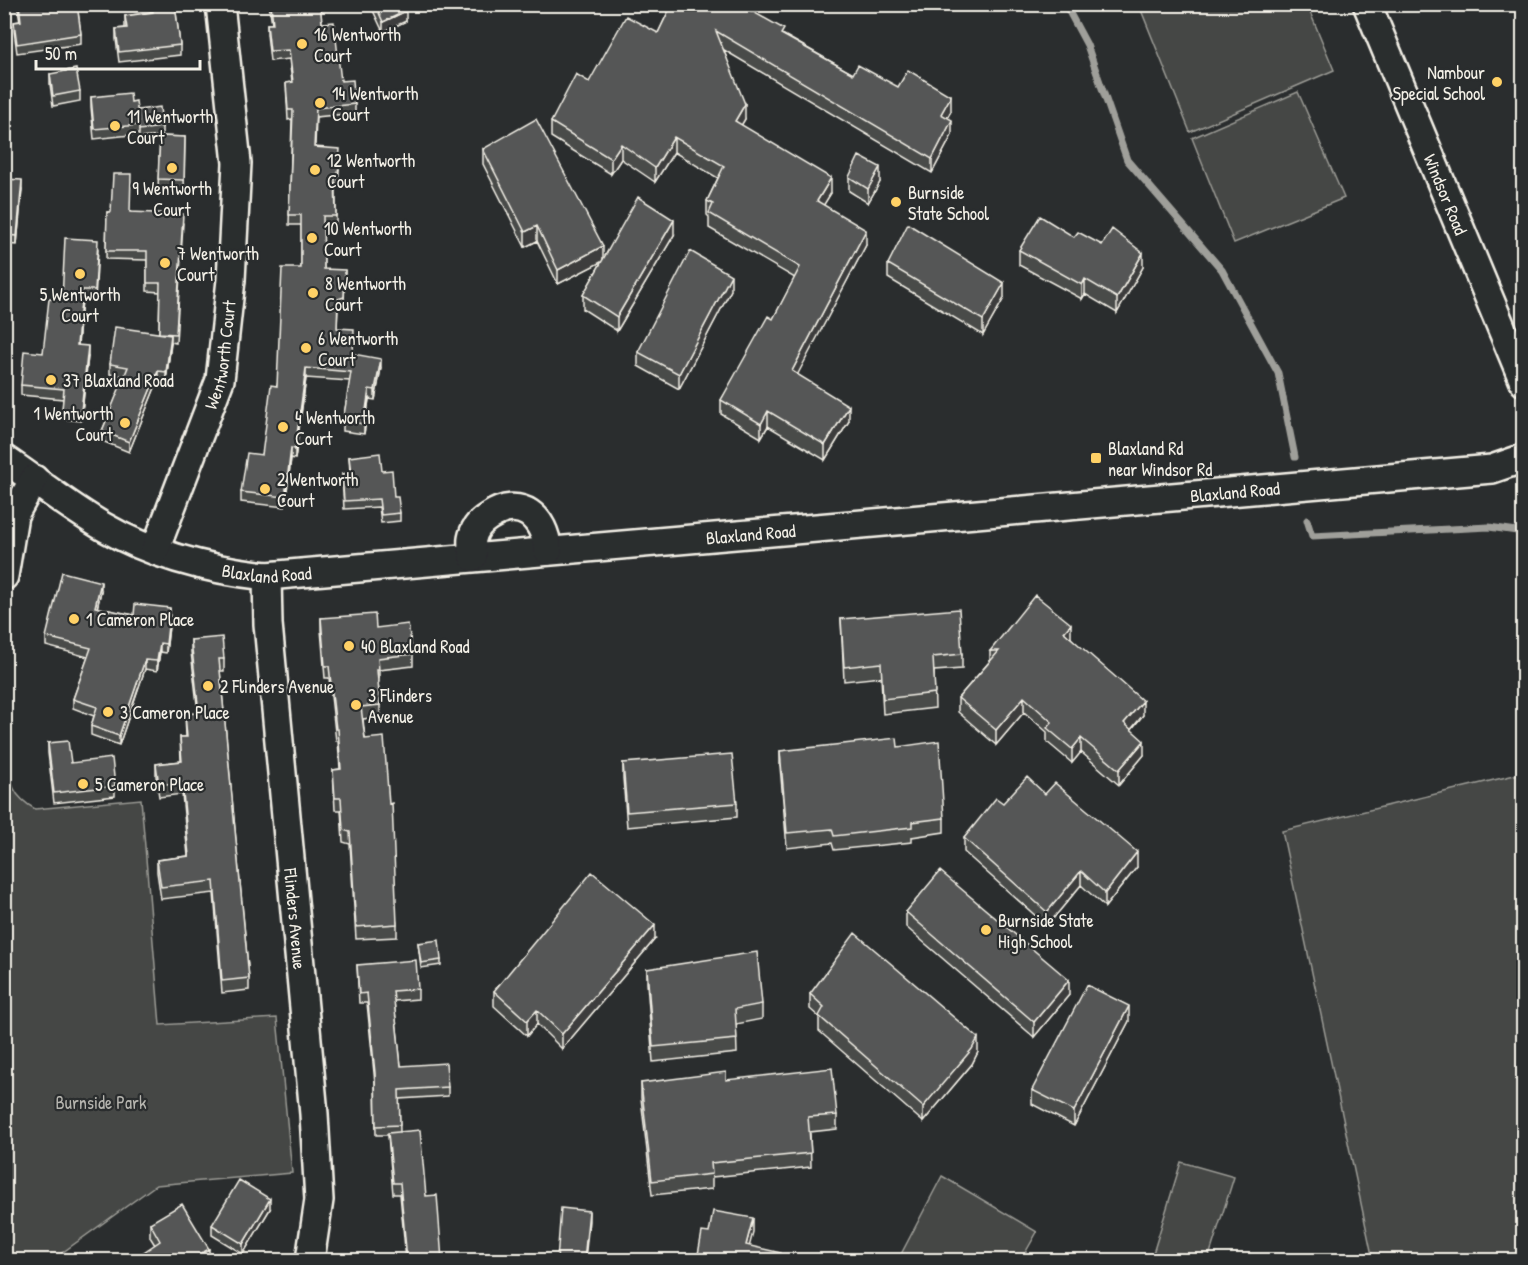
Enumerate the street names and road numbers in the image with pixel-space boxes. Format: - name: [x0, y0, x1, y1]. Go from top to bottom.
- street label: Windsor Road: [1418, 150, 1474, 238]
- street label: Wentworth Court: [198, 298, 241, 413]
- street label: Blaxland Road: [1189, 475, 1281, 508]
- street label: Blaxland Road: [705, 517, 797, 550]
- street label: Blaxland Road: [220, 557, 312, 589]
- street label: Flinders Avenue: [278, 866, 313, 970]

